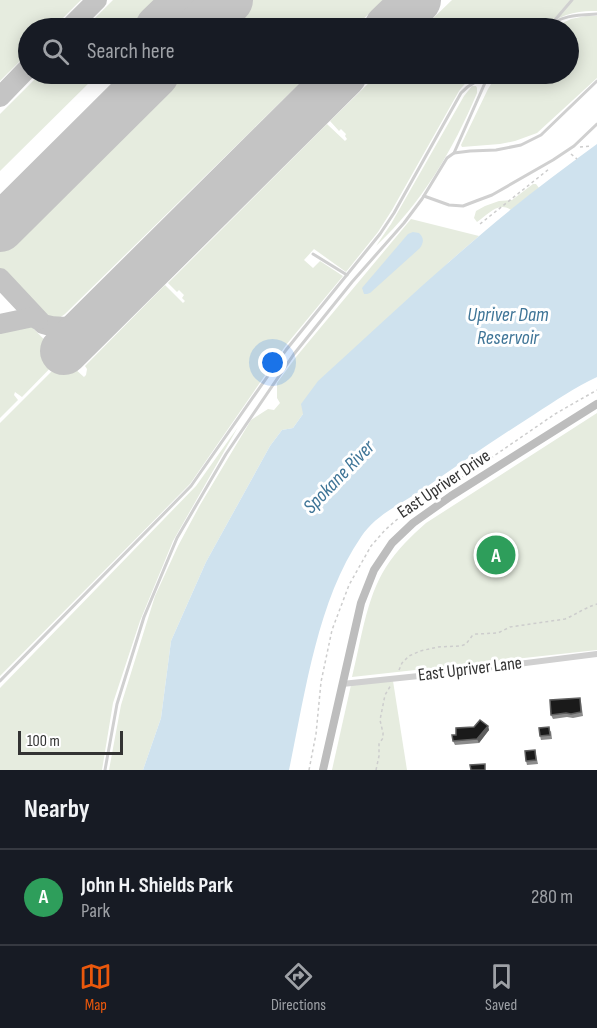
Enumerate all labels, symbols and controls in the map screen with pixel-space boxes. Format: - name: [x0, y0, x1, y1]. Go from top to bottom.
- search box: [18, 18, 579, 84]
- icon: search: [39, 35, 72, 68]
- text: Search here: [87, 38, 174, 65]
- water label: Upriver Dam Reservoir: [467, 303, 549, 350]
- your location: [258, 348, 287, 377]
- water label: Spokane River: [298, 434, 381, 519]
- street label: East Upriver Drive: [394, 445, 494, 523]
- pin: A: [476, 532, 516, 578]
- street label: East Upriver Lane: [417, 652, 523, 686]
- scale bar: [18, 728, 123, 756]
- text: 100 m: [27, 732, 60, 751]
- text: Nearby: [24, 794, 90, 825]
- text: John H. Shields Park: [81, 872, 233, 899]
- text: A: [39, 885, 48, 909]
- text: 280 m: [531, 885, 573, 909]
- text: Park: [81, 899, 110, 923]
- tab: Map: [79, 960, 112, 1015]
- tab: Directions: [271, 960, 326, 1015]
- tab: Saved: [485, 960, 518, 1015]

